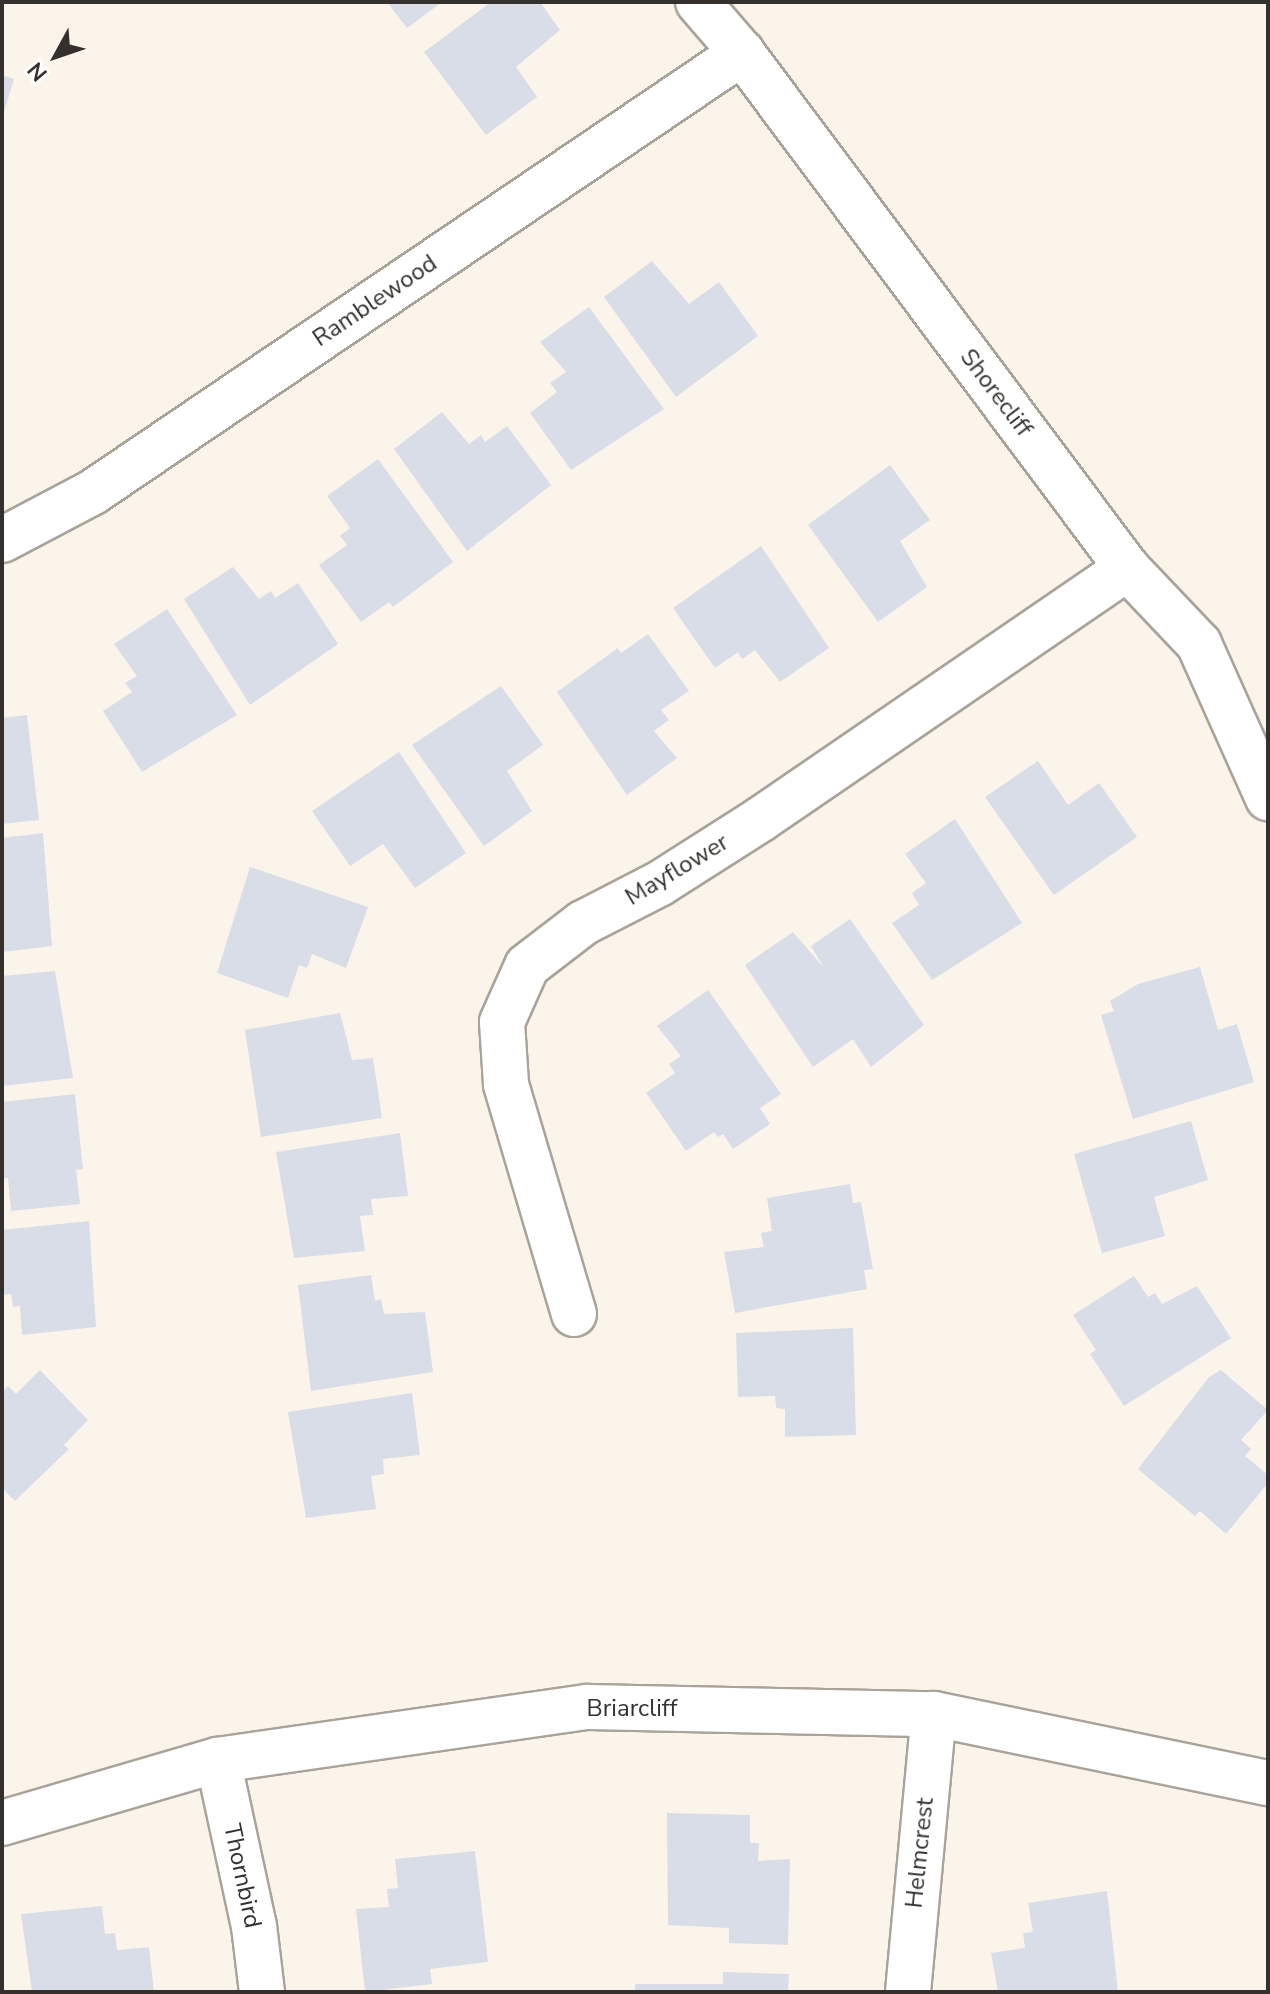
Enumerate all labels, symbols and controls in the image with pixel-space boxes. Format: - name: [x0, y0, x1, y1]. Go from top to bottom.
- north arrow: [16, 16, 96, 96]
- text: N: [21, 55, 54, 87]
- street label: Ramblewood: [307, 249, 443, 353]
- street label: Shorecliff: [954, 343, 1038, 443]
- street label: Mayflower: [620, 828, 734, 912]
- street label: Briarcliff: [587, 1695, 677, 1723]
- street label: Helmcrest: [900, 1796, 940, 1910]
- street label: Thornbird: [217, 1821, 267, 1931]

